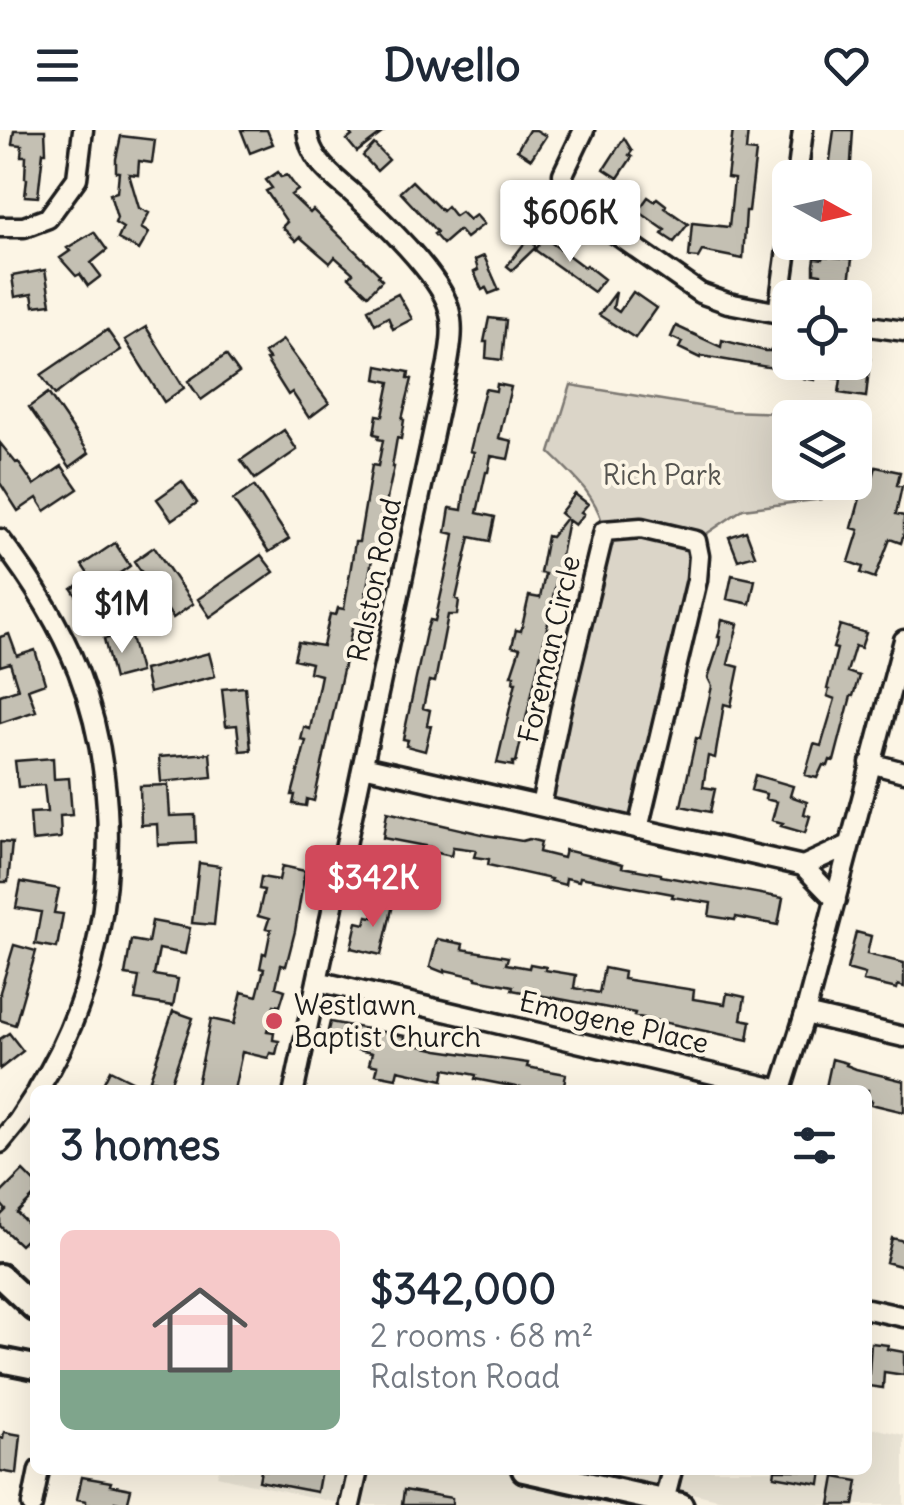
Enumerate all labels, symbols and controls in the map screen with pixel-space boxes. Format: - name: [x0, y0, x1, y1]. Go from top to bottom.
- text: Dwello: [384, 37, 520, 93]
- icon: menu: [30, 38, 85, 93]
- icon: heart: [819, 38, 874, 93]
- north arrow: [772, 160, 872, 260]
- map controls: [772, 160, 872, 500]
- pin: $606K: [500, 180, 640, 265]
- text: $606K: [522, 192, 618, 233]
- button: locate: [772, 280, 872, 380]
- button: layers: [772, 400, 872, 500]
- park label: Rich Park: [602, 457, 722, 493]
- street label: Ralston Road: [339, 495, 409, 665]
- street label: Foreman Circle: [510, 552, 588, 746]
- pin: $1M: [74, 571, 170, 656]
- text: $1M: [94, 583, 150, 624]
- pin: $342K: [303, 845, 443, 930]
- text: $342K: [327, 857, 419, 898]
- street label: Emogene Place: [516, 983, 712, 1061]
- place label: Westlawn Baptist Church: [294, 987, 481, 1055]
- marker: Westlawn Baptist Church: [263, 1010, 285, 1032]
- icon: filters: [787, 1118, 842, 1173]
- text: 3 homes: [60, 1119, 220, 1171]
- text: $342,000: [370, 1263, 556, 1315]
- icon: home: [140, 1270, 260, 1390]
- text: 2 rooms · 68 m²: [370, 1315, 593, 1356]
- text: Ralston Road: [370, 1356, 560, 1397]

